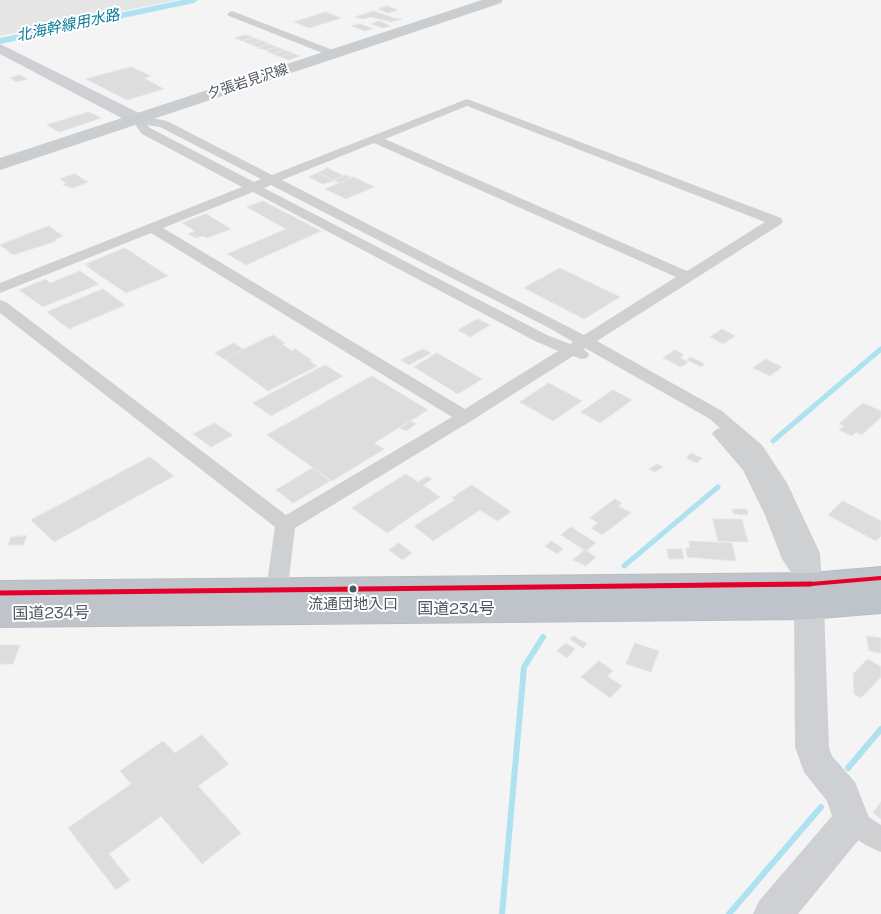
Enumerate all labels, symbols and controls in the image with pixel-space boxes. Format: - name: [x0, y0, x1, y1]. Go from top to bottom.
- water label: 北海幹線用水路: [15, 6, 121, 46]
- street label: 夕張岩見沢線: [205, 61, 291, 103]
- marker: 流通団地入口: [348, 584, 358, 594]
- place label: 流通団地入口: [308, 596, 398, 614]
- street label: 国道234号: [417, 600, 495, 620]
- street label: 国道234号: [12, 604, 90, 624]

